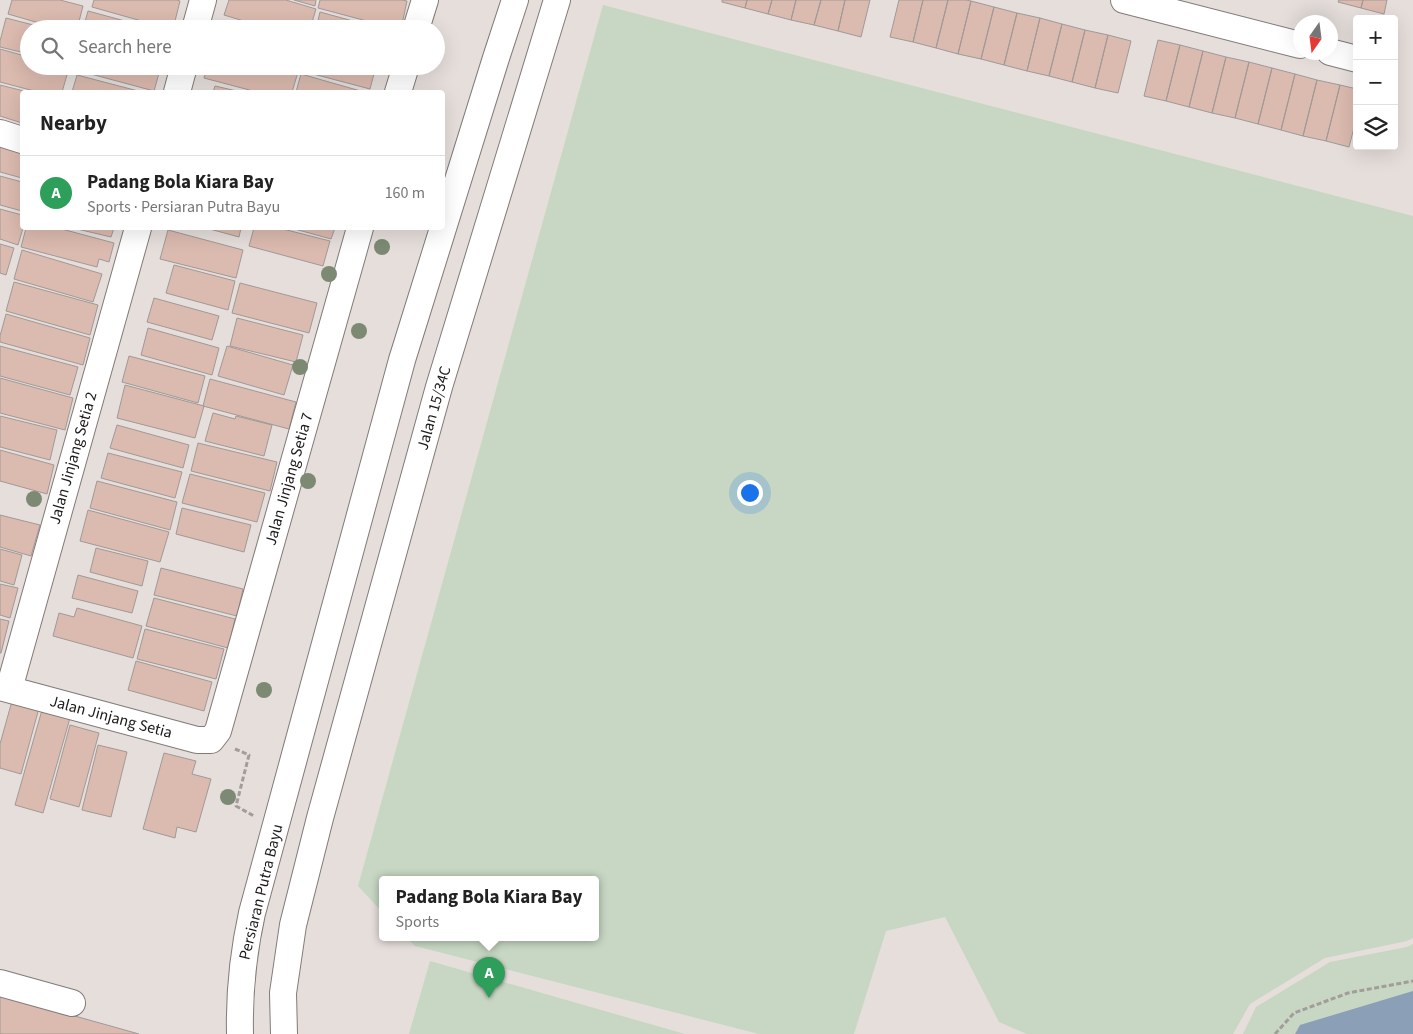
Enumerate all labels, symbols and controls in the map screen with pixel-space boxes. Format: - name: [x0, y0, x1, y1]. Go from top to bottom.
- north arrow: [1293, 15, 1338, 60]
- map controls: [1353, 15, 1398, 150]
- button: +: [1353, 15, 1398, 60]
- search box: [20, 20, 445, 75]
- icon: search: [38, 34, 66, 62]
- text: Search here: [78, 34, 172, 61]
- button: −: [1353, 60, 1398, 105]
- button: layers: [1353, 105, 1398, 150]
- text: Nearby: [40, 108, 107, 138]
- text: Padang Bola Kiara Bay: [87, 169, 274, 196]
- text: A: [51, 182, 61, 204]
- text: 160 m: [385, 182, 425, 204]
- text: Sports · Persiaran Putra Bayu: [87, 196, 280, 218]
- street label: Jalan 15/34C: [412, 363, 456, 453]
- street label: Jalan Jinjang Setia 2: [44, 389, 102, 527]
- street label: Jalan Jinjang Setia 7: [260, 410, 318, 548]
- your location: [737, 480, 763, 506]
- street label: Jalan Jinjang Setia: [47, 690, 175, 744]
- street label: Persiaran Putra Bayu: [233, 822, 289, 962]
- popup: [379, 876, 599, 941]
- text: Padang Bola Kiara Bay: [396, 884, 582, 911]
- text: Sports: [396, 911, 439, 933]
- pin: A: [473, 957, 505, 998]

